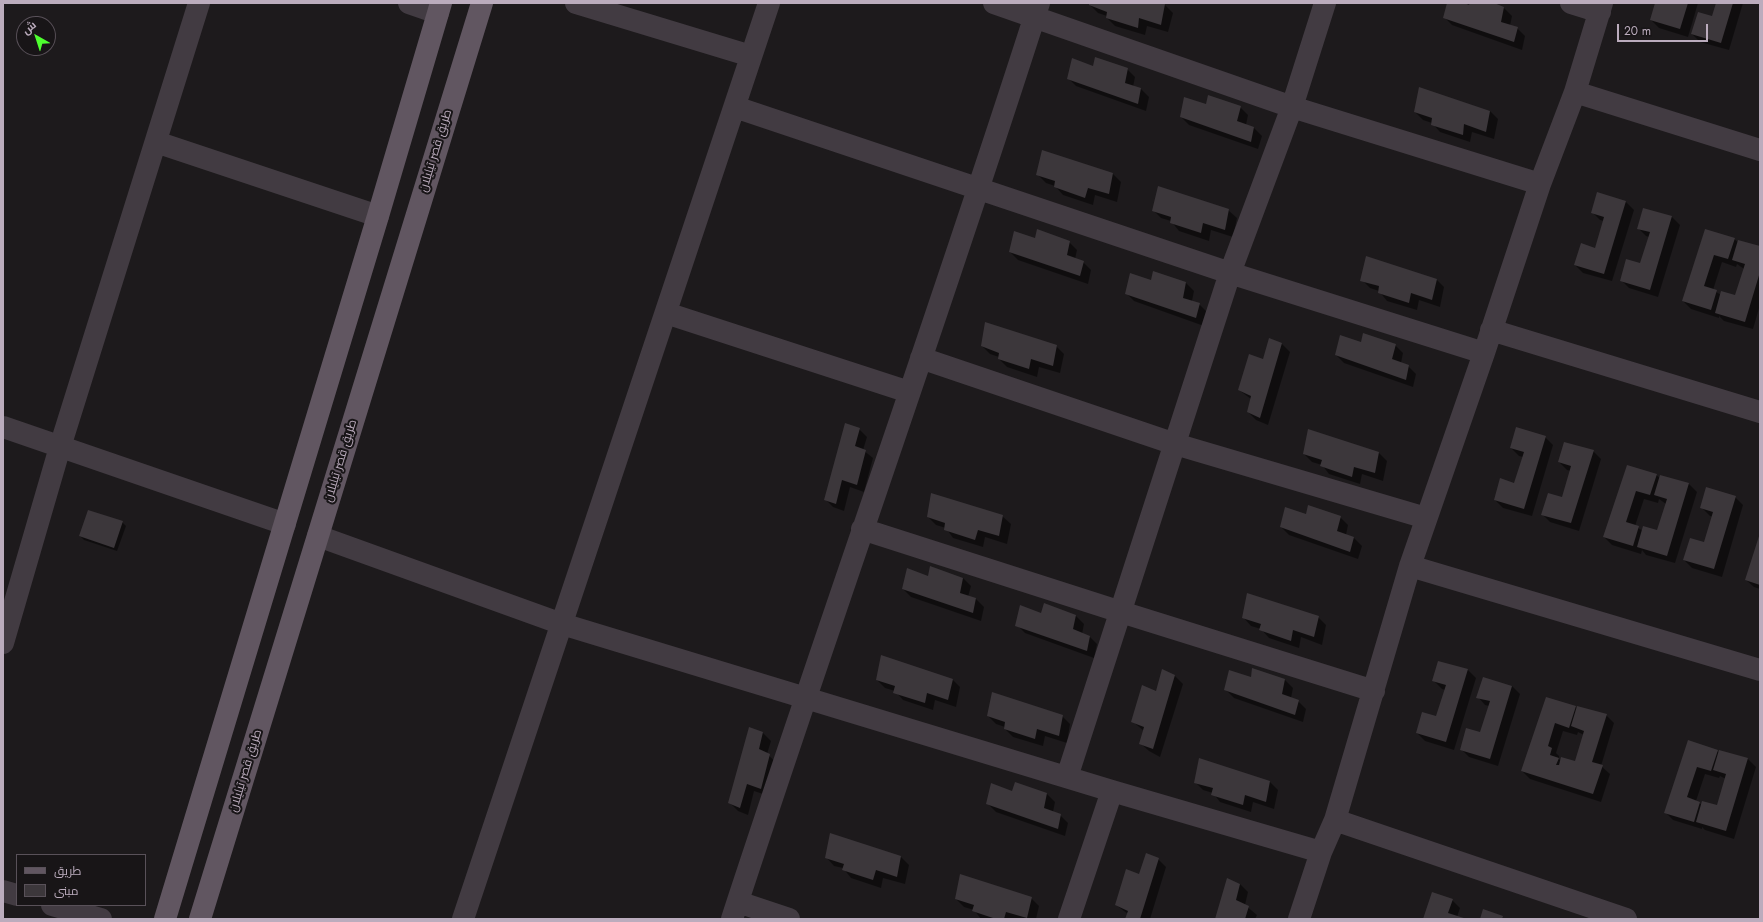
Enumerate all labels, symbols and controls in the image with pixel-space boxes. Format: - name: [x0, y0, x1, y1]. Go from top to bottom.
- north arrow: [16, 16, 56, 56]
- scale bar: [1619, 16, 1710, 42]
- text: ش: [19, 17, 40, 38]
- text: 20 m: [1624, 22, 1651, 40]
- street label: طريق قصر تيليلان: [417, 108, 455, 194]
- street label: طريق قصر تيليلان: [322, 418, 360, 504]
- street label: طريق قصر تيليلان: [227, 728, 265, 814]
- legend: [16, 854, 146, 906]
- text: طريق: [54, 862, 81, 880]
- text: مبنى: [54, 882, 79, 900]

